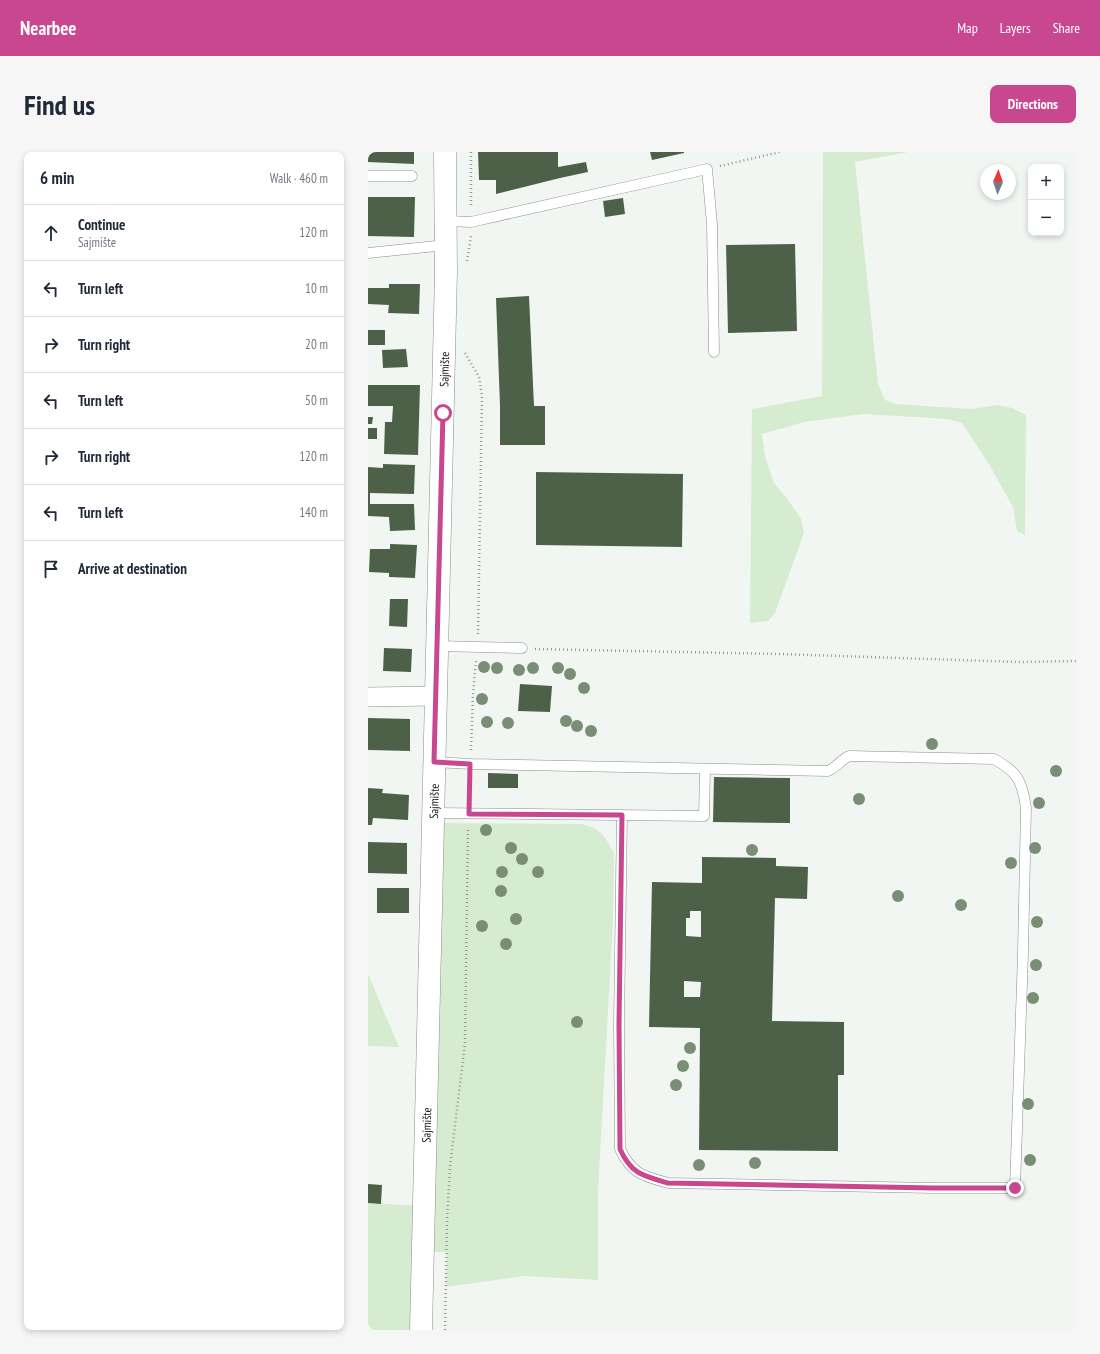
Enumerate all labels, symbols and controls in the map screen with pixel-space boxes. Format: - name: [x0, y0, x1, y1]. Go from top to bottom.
- text: Nearbee: [20, 16, 77, 40]
- text: Map: [957, 19, 978, 37]
- text: Layers: [1000, 19, 1031, 37]
- text: Share: [1053, 19, 1080, 37]
- button: Directions: [990, 85, 1076, 123]
- text: Find us: [24, 86, 95, 123]
- north arrow: [980, 164, 1016, 200]
- map controls: [1028, 164, 1064, 236]
- button: +: [1028, 164, 1064, 200]
- text: 6 min: [40, 167, 74, 189]
- text: Walk · 460 m: [270, 170, 328, 187]
- button: −: [1028, 200, 1064, 236]
- text: Continue: [78, 215, 125, 234]
- icon: ahead: [40, 222, 62, 244]
- text: 120 m: [299, 224, 328, 241]
- text: Sajmište: [78, 234, 116, 251]
- icon: left: [40, 278, 62, 300]
- text: Turn left: [78, 279, 123, 298]
- text: 10 m: [305, 280, 328, 297]
- icon: right: [40, 334, 62, 356]
- text: Turn right: [78, 335, 130, 354]
- text: 20 m: [305, 336, 328, 353]
- street label: Sajmište: [436, 351, 452, 387]
- icon: left: [40, 390, 62, 412]
- text: Turn left: [78, 391, 123, 410]
- text: 50 m: [305, 392, 328, 409]
- route start: [434, 404, 452, 422]
- icon: right: [40, 446, 62, 468]
- text: Turn right: [78, 447, 130, 466]
- text: 120 m: [299, 448, 328, 465]
- icon: left: [40, 502, 62, 524]
- text: Turn left: [78, 503, 123, 522]
- text: 140 m: [299, 504, 328, 521]
- icon: arrive: [40, 558, 62, 580]
- text: Arrive at destination: [78, 559, 187, 578]
- street label: Sajmište: [426, 783, 441, 819]
- street label: Sajmište: [418, 1107, 434, 1143]
- route end: [1006, 1179, 1024, 1197]

